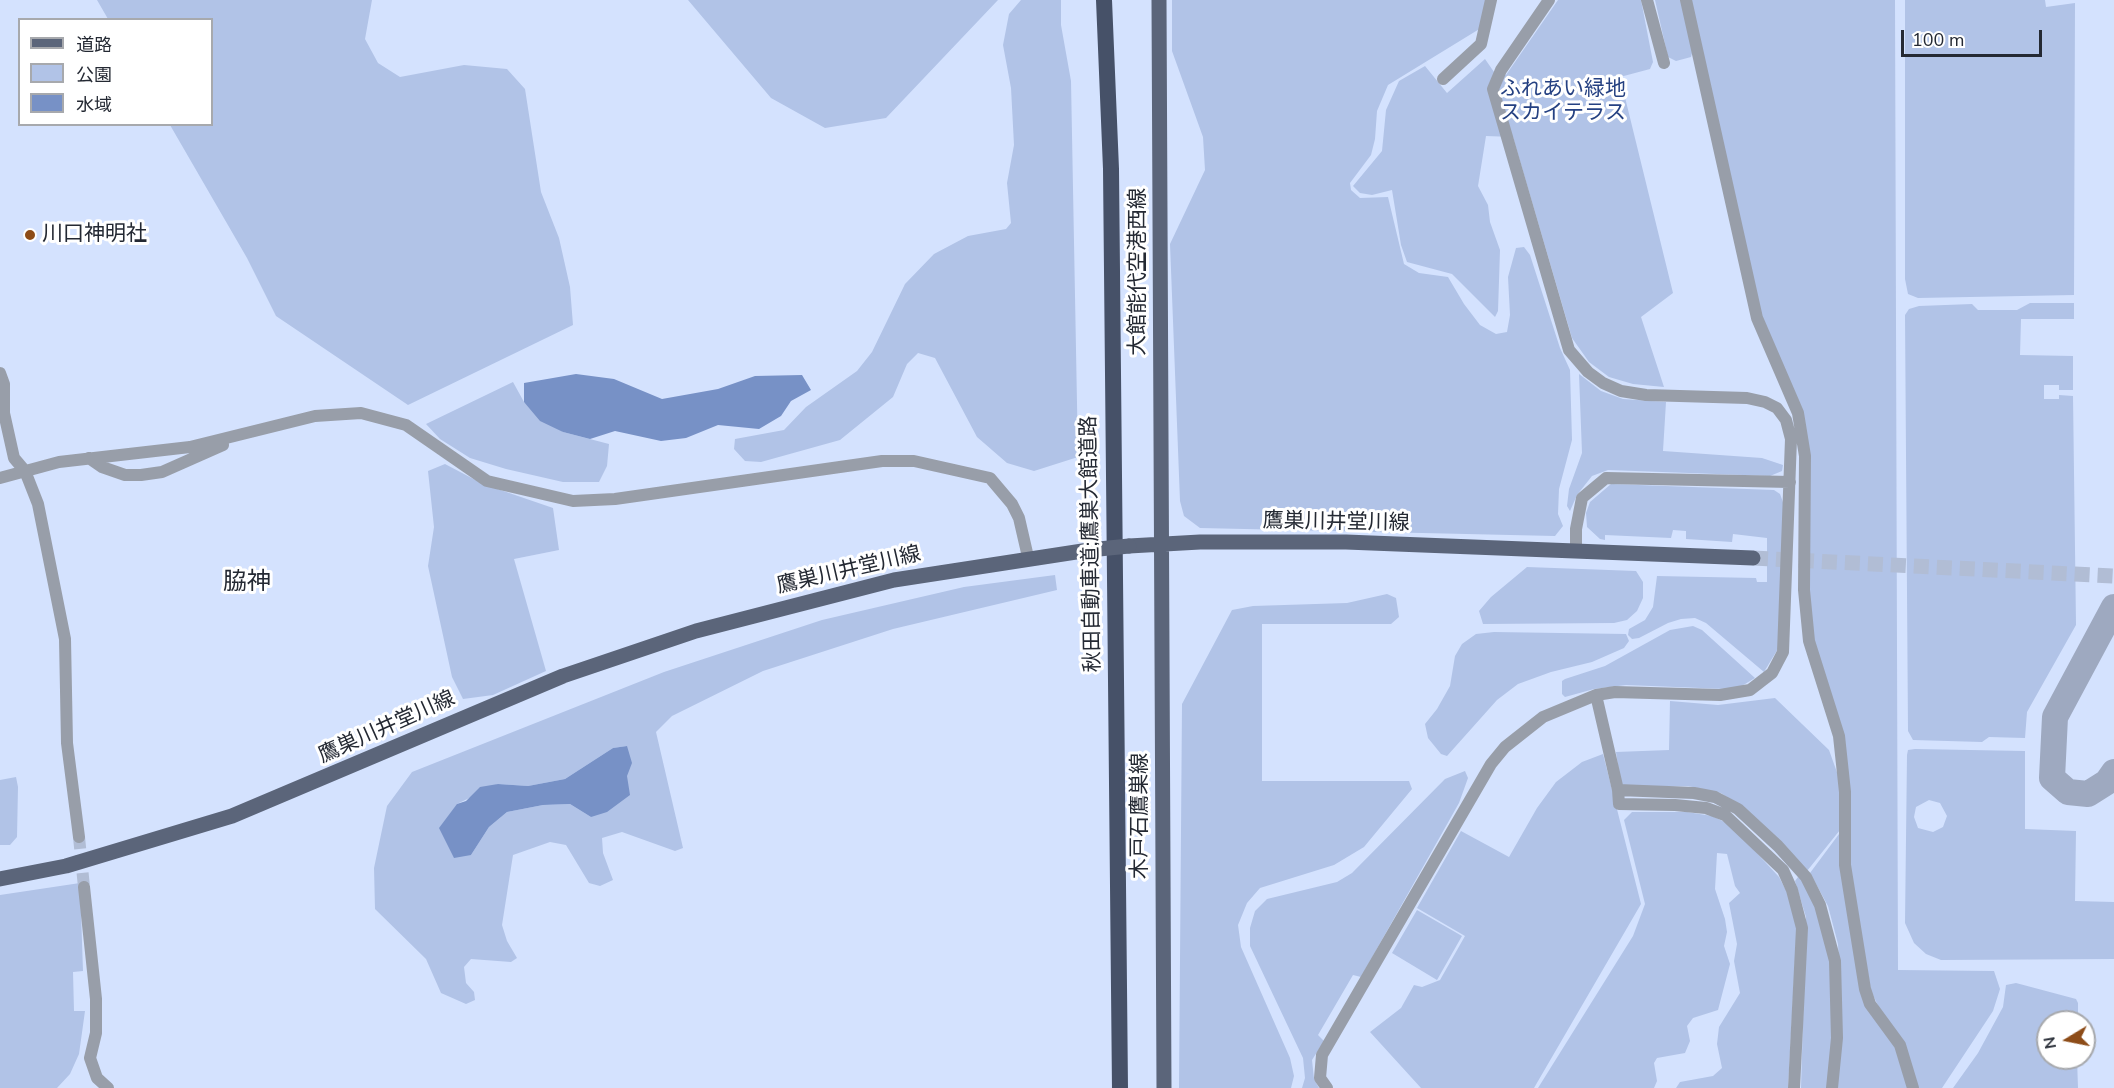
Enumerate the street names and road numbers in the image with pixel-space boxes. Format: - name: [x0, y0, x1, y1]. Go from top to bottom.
- street label: 大館能代空港西線: [1126, 188, 1152, 356]
- street label: 秋田自動車道;鷹巣大館道路: [1077, 415, 1107, 673]
- street label: 鷹巣川井堂川線: [1262, 509, 1410, 537]
- street label: 鷹巣川井堂川線: [775, 542, 923, 600]
- street label: 鷹巣川井堂川線: [315, 687, 459, 769]
- street label: 木戸石鷹巣線: [1128, 753, 1154, 879]

